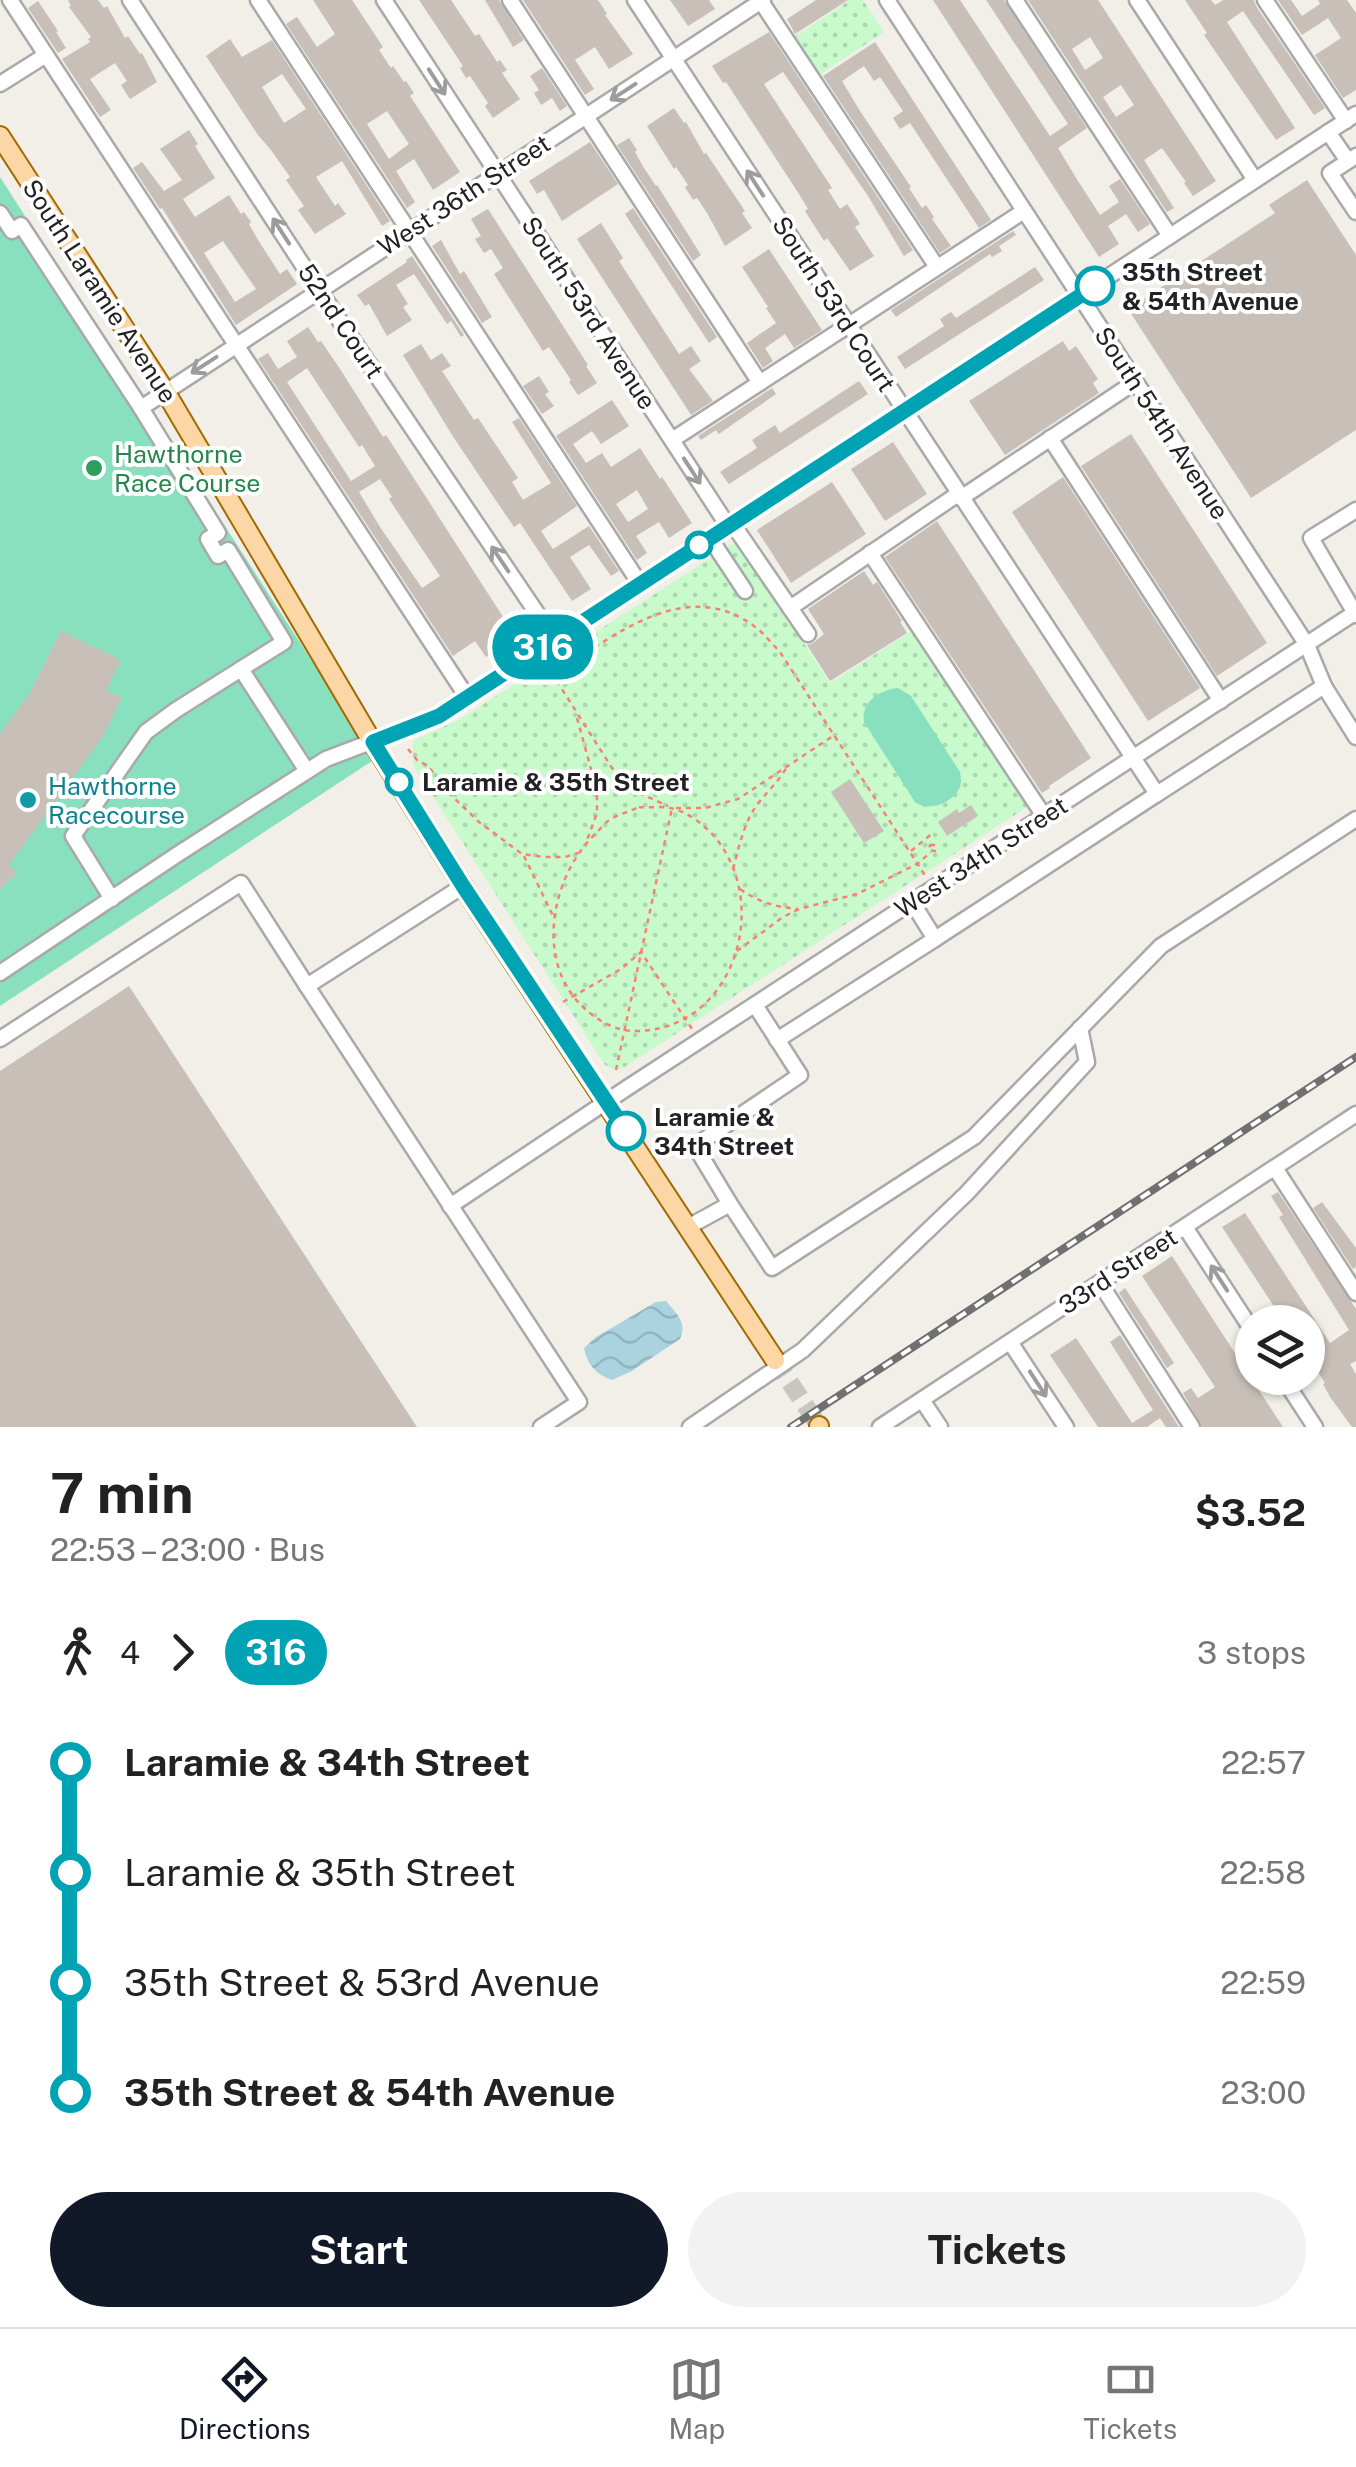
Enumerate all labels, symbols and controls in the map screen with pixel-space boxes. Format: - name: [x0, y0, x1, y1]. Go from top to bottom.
- one-way arrow: [427, 67, 448, 95]
- one-way arrow: [609, 81, 637, 102]
- street label: West 36th Street: [372, 128, 556, 262]
- one-way arrow: [744, 169, 765, 197]
- street label: South Laramie Avenue: [17, 174, 183, 408]
- street label: South 53rd Avenue: [515, 211, 663, 415]
- street label: South 53rd Court: [766, 211, 902, 397]
- one-way arrow: [270, 217, 291, 245]
- place label: 35th Street & 54th Avenue: [1122, 257, 1299, 316]
- street label: 52nd Court: [292, 258, 390, 384]
- marker: 35th Street & 54th Avenue: [1076, 267, 1114, 305]
- street label: South 54th Avenue: [1089, 321, 1235, 525]
- one-way arrow: [191, 355, 218, 375]
- place label: Hawthorne Race Course: [114, 439, 261, 498]
- one-way arrow: [681, 456, 702, 484]
- marker: Hawthorne Race Course: [83, 457, 105, 479]
- unlabelled marker: [686, 532, 712, 558]
- one-way arrow: [490, 545, 511, 573]
- line badge: 316: [486, 614, 600, 680]
- text: 316: [512, 627, 574, 668]
- place label: Laramie & 35th Street: [422, 767, 690, 797]
- marker: Laramie & 35th Street: [386, 769, 412, 795]
- place label: Hawthorne Racecourse: [48, 771, 185, 830]
- marker: Hawthorne Racecourse: [17, 789, 39, 811]
- street label: West 34th Street: [889, 790, 1073, 924]
- place label: Laramie & 34th Street: [654, 1102, 794, 1161]
- marker: Laramie & 34th Street: [607, 1112, 645, 1150]
- street label: 33rd Street: [1053, 1222, 1183, 1320]
- one-way arrow: [1208, 1265, 1229, 1293]
- map controls: [1235, 1305, 1325, 1395]
- button: layers: [1235, 1305, 1325, 1395]
- one-way arrow: [1027, 1370, 1048, 1398]
- text: 7 min: [50, 1461, 194, 1525]
- text: $3.52: [1195, 1490, 1306, 1535]
- text: 22:53 – 23:00 · Bus: [50, 1531, 325, 1568]
- icon: walk: [50, 1625, 105, 1680]
- icon: forward: [155, 1625, 210, 1680]
- text: 316: [245, 1632, 307, 1673]
- text: 4: [120, 1634, 140, 1671]
- text: 3 stops: [1197, 1634, 1306, 1671]
- text: Laramie & 34th Street: [124, 1740, 530, 1785]
- text: 22:57: [1221, 1744, 1306, 1781]
- text: Laramie & 35th Street: [124, 1850, 516, 1895]
- text: 22:58: [1219, 1854, 1306, 1891]
- text: 35th Street & 53rd Avenue: [124, 1960, 600, 2005]
- text: 22:59: [1220, 1964, 1306, 2001]
- text: 35th Street & 54th Avenue: [124, 2070, 616, 2115]
- text: 23:00: [1221, 2074, 1306, 2111]
- button: Start: [50, 2192, 668, 2307]
- button: Tickets: [688, 2192, 1306, 2307]
- tab: Directions: [179, 2352, 310, 2445]
- tab: Map: [668, 2352, 725, 2445]
- tab: Tickets: [1083, 2352, 1177, 2445]

